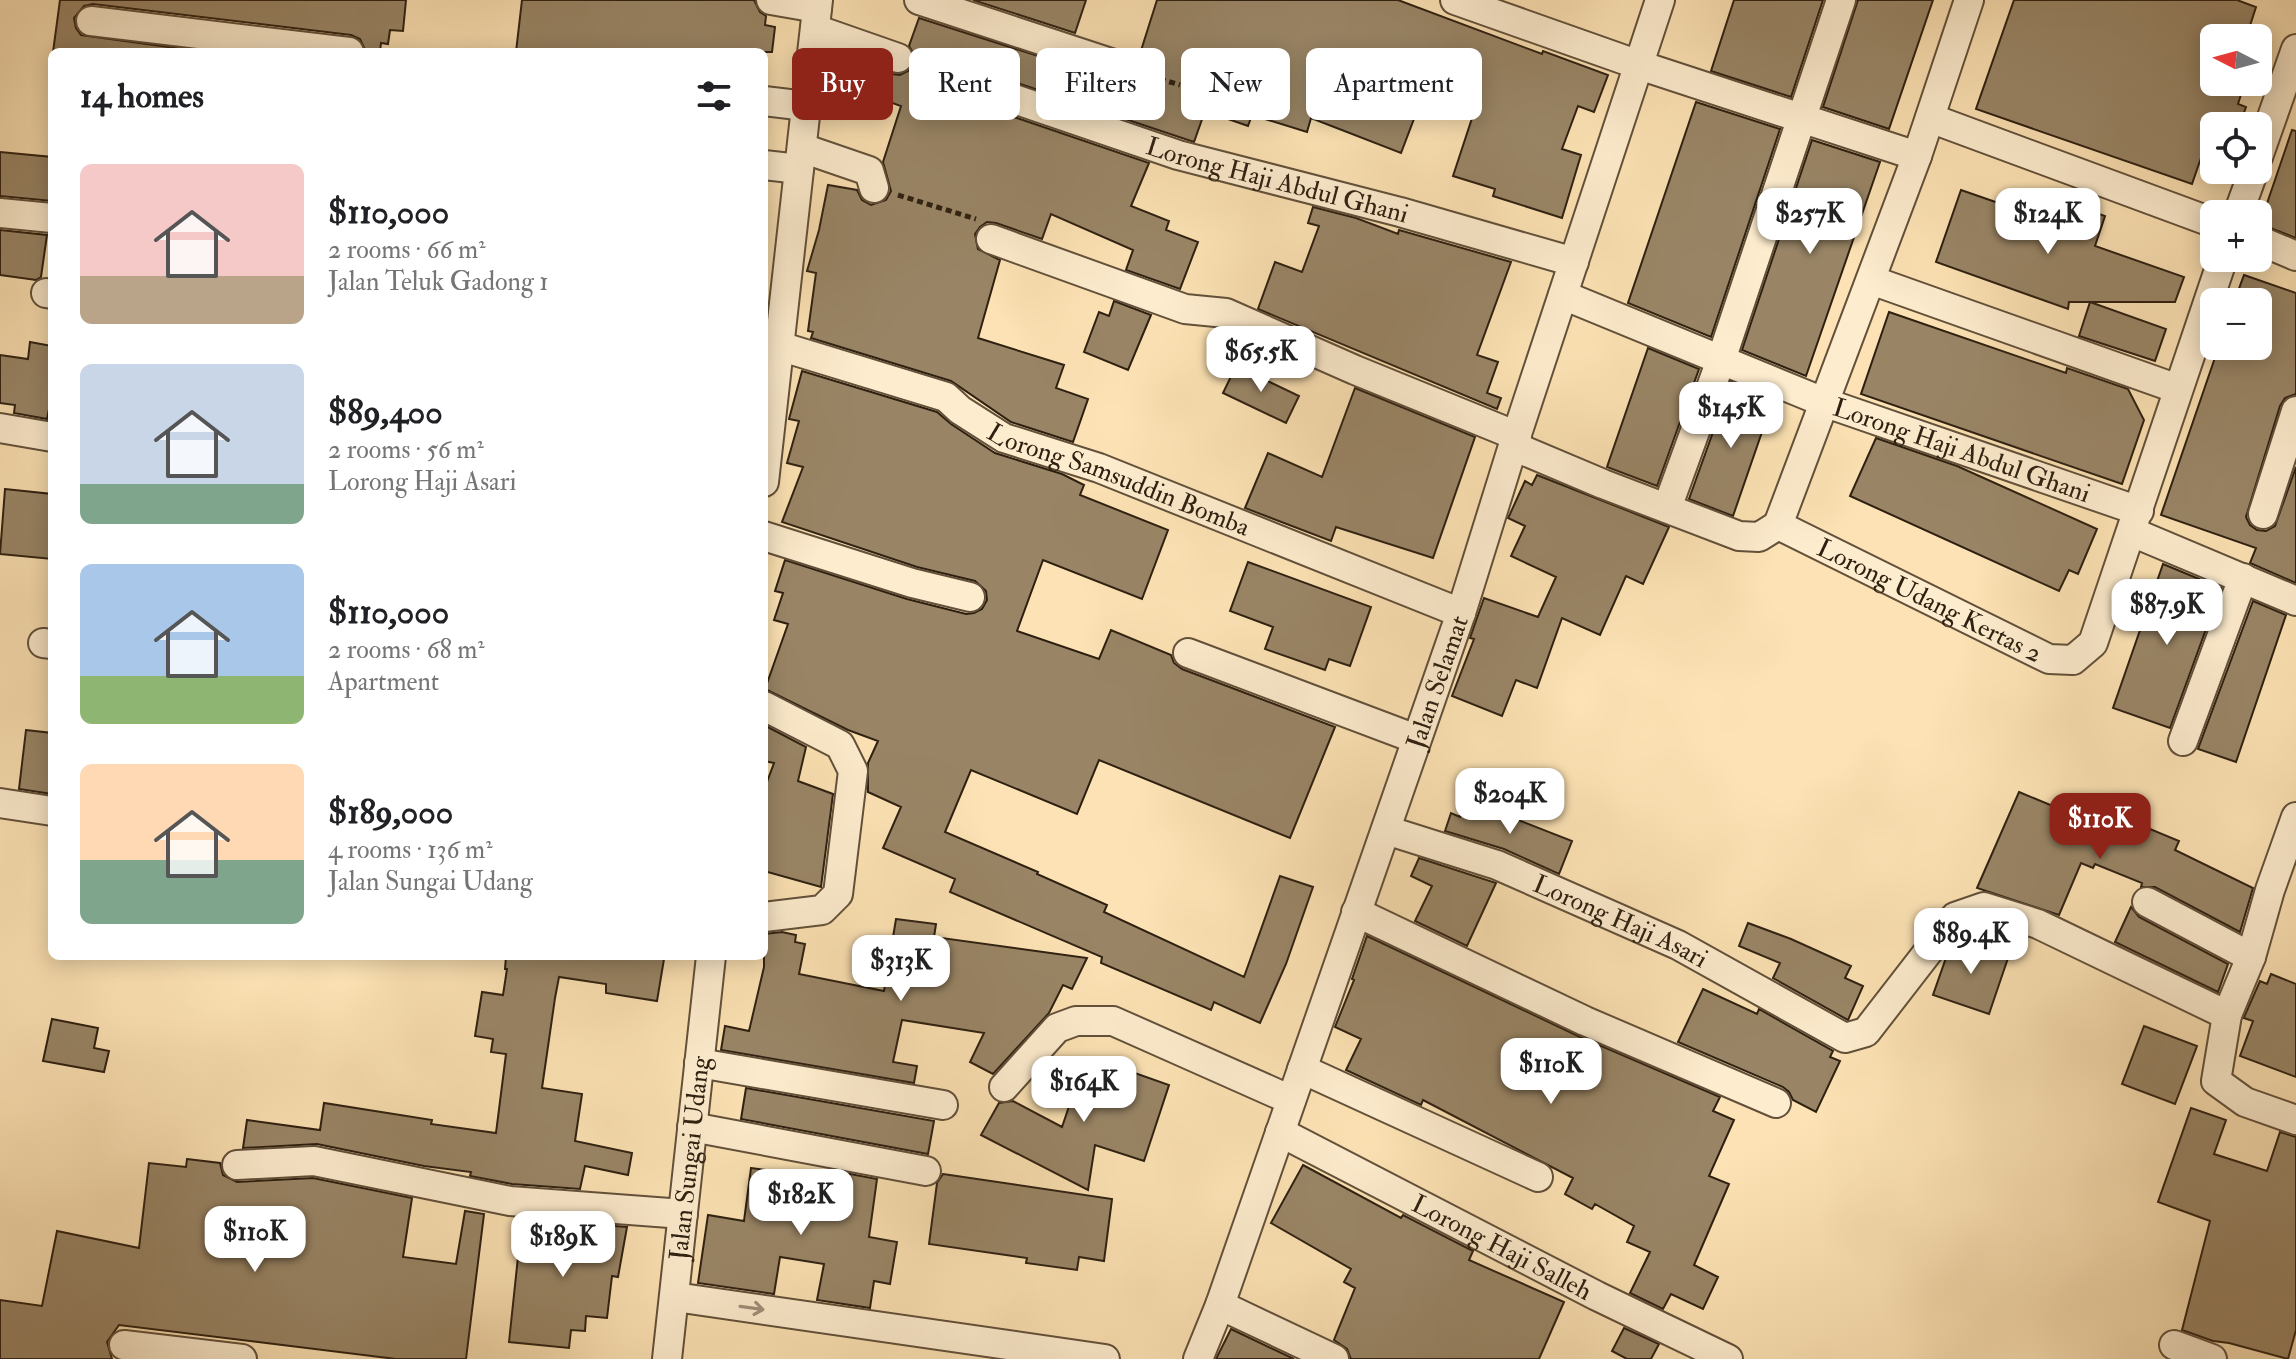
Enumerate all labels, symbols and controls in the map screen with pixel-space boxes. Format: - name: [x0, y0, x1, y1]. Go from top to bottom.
- north arrow: [2200, 24, 2272, 96]
- map controls: [2200, 24, 2272, 360]
- chip: Buy: [792, 48, 893, 120]
- chip: Rent: [909, 48, 1020, 120]
- chip: Filters: [1036, 48, 1165, 120]
- chip: New: [1181, 48, 1290, 120]
- chip: Apartment: [1306, 48, 1482, 120]
- icon: filters: [692, 74, 736, 118]
- text: 14 homes: [80, 75, 204, 118]
- button: locate: [2200, 112, 2272, 184]
- street label: Lorong Haji Abdul Ghani: [1142, 130, 1412, 231]
- pin: $257K: [1754, 188, 1866, 256]
- pin: $124K: [1992, 188, 2104, 256]
- text: $110,000: [328, 191, 449, 234]
- icon: home: [144, 196, 240, 292]
- text: $257K: [1775, 198, 1845, 230]
- text: $124K: [2013, 198, 2083, 230]
- button: +: [2200, 200, 2272, 272]
- text: 2 rooms · 66 m²: [328, 234, 486, 266]
- text: Jalan Teluk Gadong 1: [328, 266, 549, 298]
- button: −: [2200, 288, 2272, 360]
- pin: $65.5K: [1196, 326, 1326, 394]
- text: $65.5K: [1224, 336, 1298, 368]
- pin: $145K: [1675, 382, 1787, 450]
- text: $89,400: [328, 391, 443, 434]
- text: $145K: [1697, 392, 1765, 424]
- street label: Lorong Haji Abdul Ghani: [1829, 392, 2094, 510]
- icon: home: [144, 396, 240, 492]
- street label: Lorong Samsuddin Bomba: [981, 416, 1255, 544]
- text: 2 rooms · 56 m²: [328, 434, 484, 466]
- text: Lorong Haji Asari: [328, 466, 516, 498]
- street label: Lorong Udang Kertas 2: [1812, 532, 2047, 670]
- pin: $87.9K: [2102, 579, 2232, 647]
- text: $87.9K: [2130, 589, 2204, 621]
- text: $110,000: [328, 591, 449, 634]
- icon: home: [144, 596, 240, 692]
- street label: Jalan Selamat: [1400, 611, 1476, 754]
- text: 2 rooms · 68 m²: [328, 634, 485, 666]
- text: Apartment: [328, 666, 439, 698]
- pin: $204K: [1454, 768, 1566, 836]
- text: $204K: [1473, 778, 1547, 810]
- text: $189,000: [328, 791, 453, 834]
- pin: $110K: [2044, 793, 2156, 861]
- icon: home: [144, 796, 240, 892]
- text: $110K: [2068, 803, 2132, 835]
- text: 4 rooms · 136 m²: [328, 834, 493, 866]
- text: Jalan Sungai Udang: [328, 866, 533, 898]
- street label: Lorong Haji Asari: [1528, 868, 1713, 975]
- pin: $89.4K: [1906, 908, 2036, 976]
- text: $89.4K: [1932, 918, 2010, 950]
- pin: $313K: [845, 935, 957, 1003]
- text: $313K: [870, 945, 932, 977]
- pin: $110K: [1495, 1038, 1607, 1106]
- text: $110K: [1519, 1048, 1583, 1080]
- street label: Jalan Sungai Udang: [663, 1053, 717, 1263]
- pin: $164K: [1028, 1056, 1140, 1124]
- text: $164K: [1049, 1066, 1119, 1098]
- pin: $182K: [745, 1169, 857, 1237]
- text: $182K: [767, 1179, 835, 1211]
- street label: Lorong Haji Salleh: [1406, 1188, 1597, 1308]
- pin: $110K: [199, 1206, 311, 1274]
- pin: $189K: [507, 1211, 619, 1279]
- text: $110K: [223, 1216, 287, 1248]
- text: $189K: [529, 1221, 597, 1253]
- one-way arrow: [739, 1301, 764, 1316]

